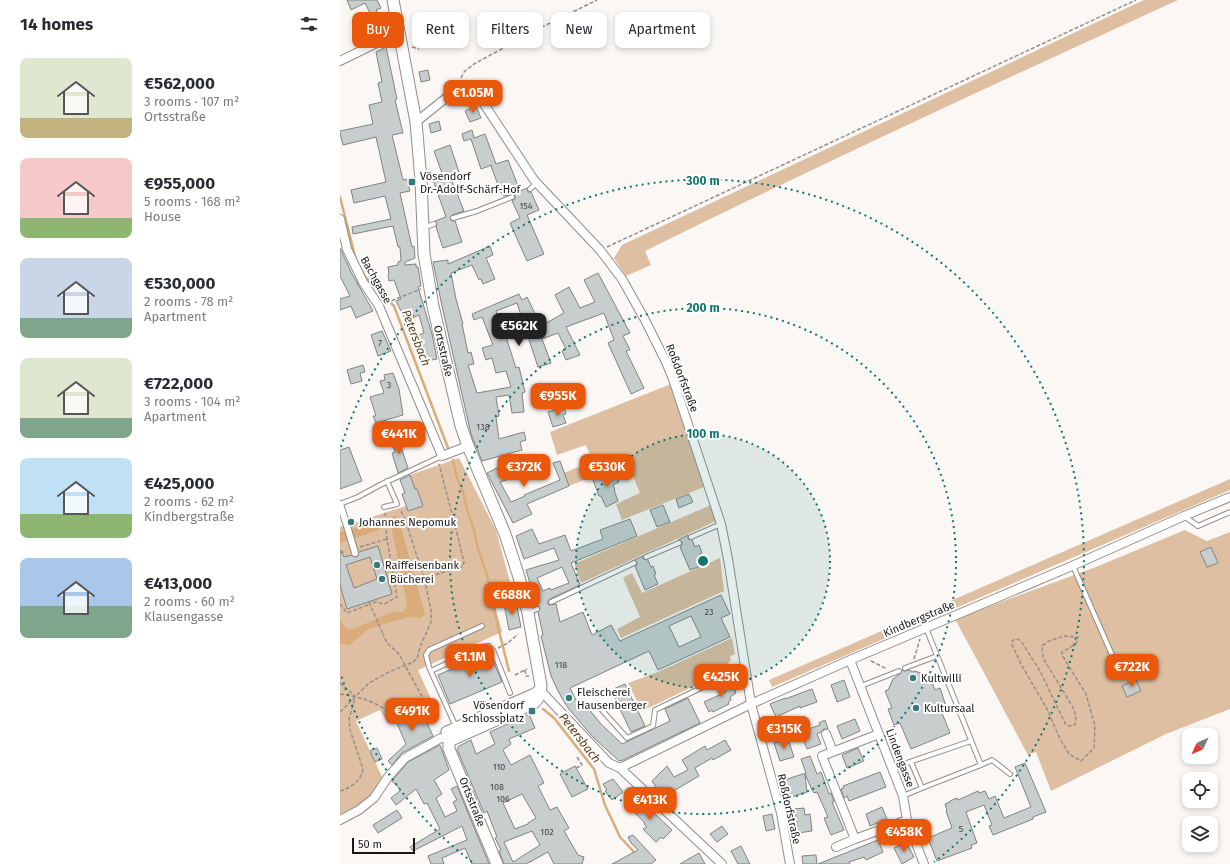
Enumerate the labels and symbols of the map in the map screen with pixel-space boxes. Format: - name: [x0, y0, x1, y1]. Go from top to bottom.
- pin: €1.05M: [440, 80, 506, 114]
- place label: Vösendorf Dr.-Adolf-Schärf-Hof: [420, 170, 522, 196]
- text: 300 m: [685, 174, 720, 188]
- marker: Vösendorf Dr.-Adolf-Schärf-Hof: [407, 177, 417, 187]
- house number: 154: [519, 201, 533, 211]
- street label: Bachgasse: [358, 254, 394, 306]
- text: 200 m: [686, 301, 720, 315]
- water label: Petersbach: [399, 308, 433, 368]
- pin: €562K: [491, 313, 547, 347]
- street label: Ortsstraße: [431, 324, 455, 378]
- house number: 7: [378, 338, 382, 348]
- street label: Roßdorfstraße: [663, 342, 701, 414]
- house number: 3: [387, 380, 391, 390]
- pin: €955K: [530, 383, 586, 417]
- pin: €441K: [371, 421, 427, 455]
- house number: 138: [476, 422, 490, 432]
- text: 100 m: [687, 427, 719, 441]
- pin: €372K: [496, 454, 552, 488]
- pin: €530K: [579, 454, 635, 488]
- place label: Johannes Nepomuk: [359, 516, 456, 529]
- marker: Johannes Nepomuk: [346, 517, 356, 527]
- centre of rings: [696, 554, 710, 568]
- place label: Raiffeisenbank: [385, 559, 459, 572]
- marker: Raiffeisenbank: [372, 560, 382, 570]
- place label: Bücherei: [390, 573, 434, 586]
- marker: Bücherei: [377, 574, 387, 584]
- pin: €688K: [484, 582, 540, 616]
- street label: Kindbergstraße: [881, 598, 957, 640]
- house number: 23: [705, 607, 713, 617]
- pin: €1.1M: [442, 644, 498, 678]
- pin: €722K: [1104, 654, 1160, 688]
- house number: 118: [555, 660, 567, 670]
- pin: €425K: [693, 664, 749, 698]
- place label: Kultwilli: [921, 672, 962, 685]
- marker: Kultwilli: [908, 673, 918, 683]
- place label: Fleischerei Hausenberger: [577, 686, 648, 712]
- marker: Fleischerei Hausenberger: [564, 693, 574, 703]
- pin: €491K: [384, 698, 440, 732]
- place label: Vösendorf Schlossplatz: [462, 699, 525, 725]
- place label: Kultursaal: [924, 702, 975, 715]
- marker: Kultursaal: [911, 703, 921, 713]
- marker: Vösendorf Schlossplatz: [527, 706, 537, 716]
- water label: Petersbach: [556, 710, 604, 766]
- pin: €315K: [756, 716, 812, 750]
- street label: Lindengasse: [883, 727, 917, 789]
- north arrow: [1182, 728, 1218, 764]
- house number: 110: [493, 762, 505, 772]
- street label: Roßdorfstraße: [775, 773, 803, 845]
- street label: Ortsstraße: [456, 775, 488, 829]
- house number: 108: [490, 782, 504, 792]
- pin: €413K: [622, 787, 678, 821]
- house number: 106: [496, 794, 510, 804]
- pin: €458K: [876, 819, 932, 853]
- house number: 5: [959, 824, 964, 834]
- house number: 102: [540, 827, 554, 837]
- scale bar: [352, 836, 415, 855]

